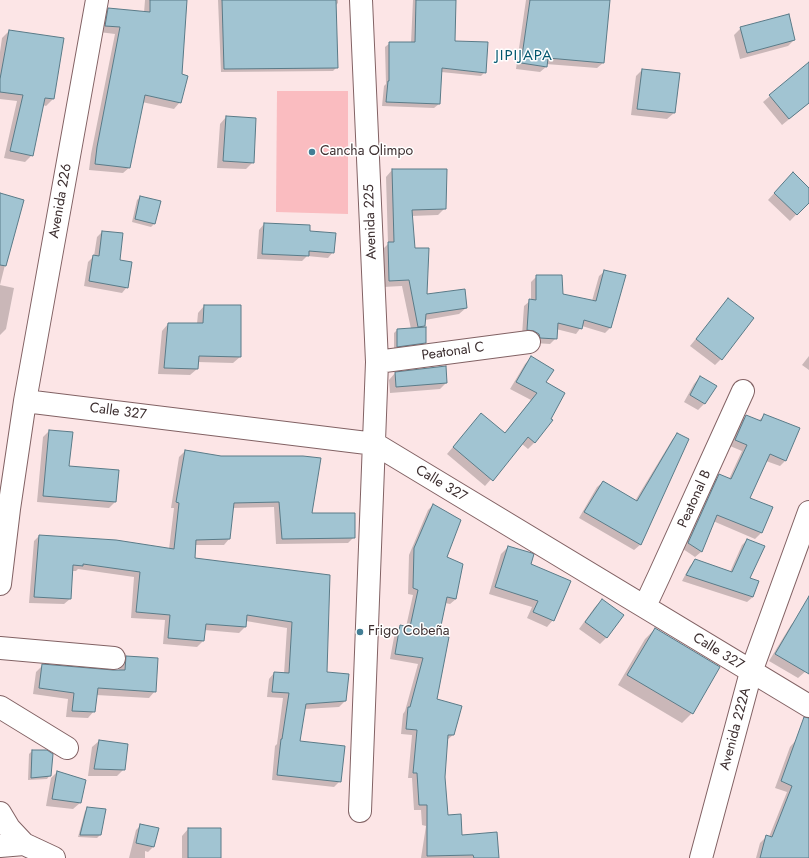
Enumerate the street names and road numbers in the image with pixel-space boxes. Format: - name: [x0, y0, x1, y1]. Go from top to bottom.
- street label: Avenida 226: [46, 162, 76, 240]
- street label: Avenida 225: [361, 184, 381, 260]
- street label: Peatonal C: [420, 339, 486, 365]
- street label: Calle 327: [89, 400, 147, 424]
- street label: Calle 327: [412, 462, 470, 506]
- street label: Peatonal B: [675, 467, 715, 531]
- street label: Calle 327: [689, 630, 747, 674]
- street label: Avenida 222A: [717, 686, 755, 772]

